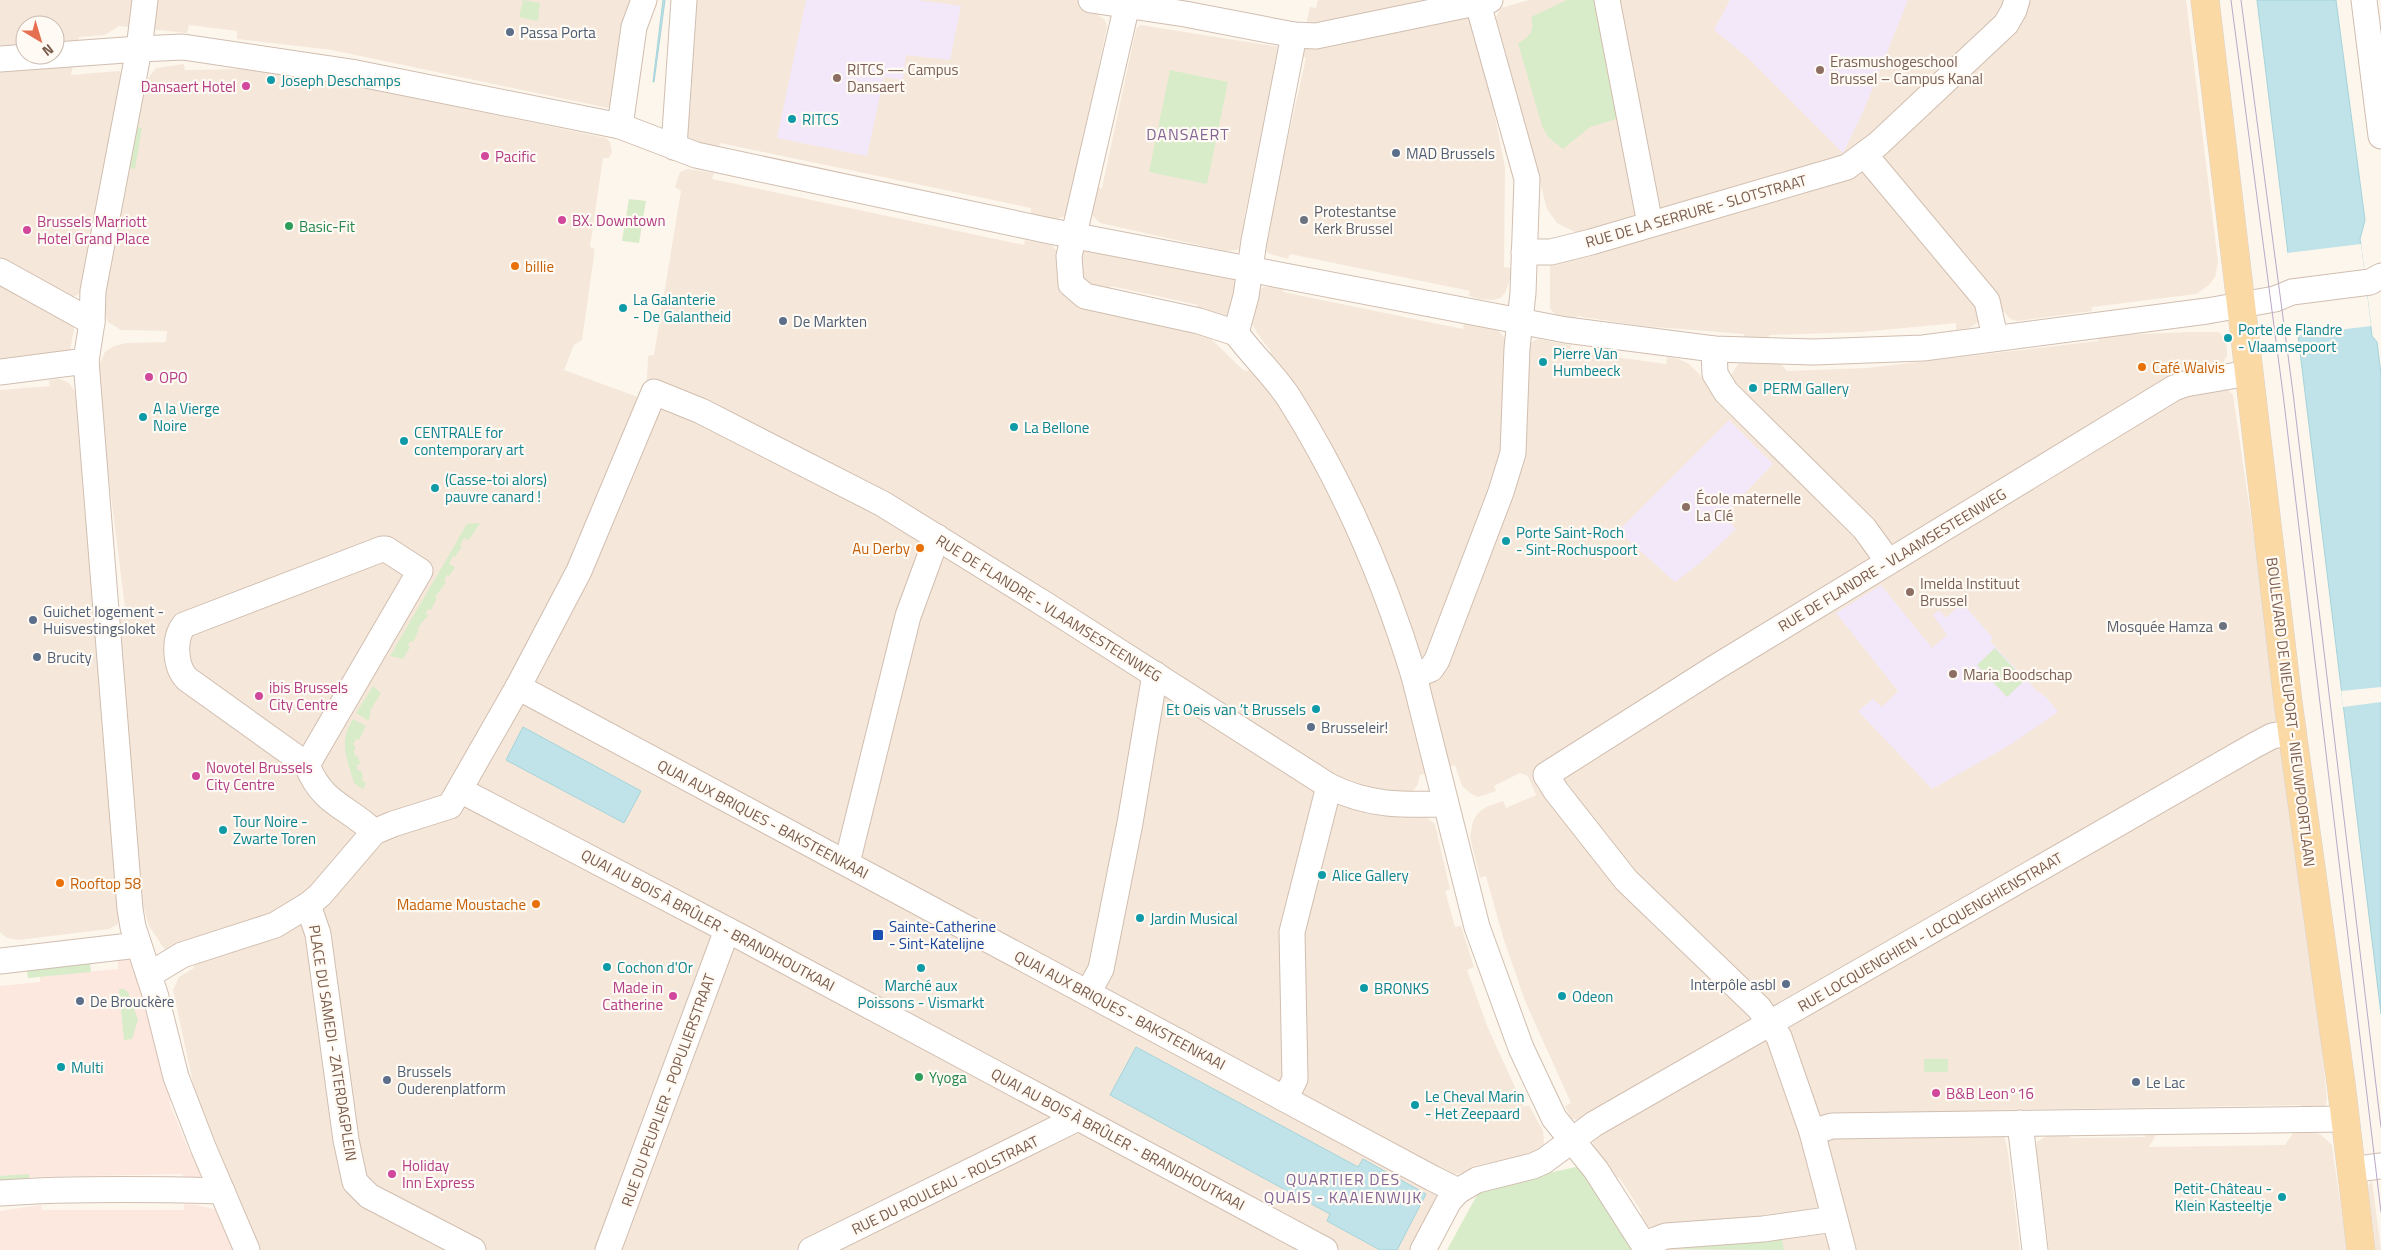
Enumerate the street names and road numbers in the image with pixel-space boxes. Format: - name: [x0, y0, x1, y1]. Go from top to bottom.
- street label: RUE DE LA SERRURE - SLOTSTRAAT: [1583, 168, 1809, 254]
- street label: RUE DE FLANDRE - VLAAMSESTEENWEG: [1774, 483, 2010, 637]
- street label: RUE DE FLANDRE - VLAAMSESTEENWEG: [932, 529, 1166, 687]
- street label: BOULEVARD DE NIEUPORT - NIEUWPOORTLAAN: [2261, 556, 2321, 868]
- street label: QUAI AUX BRIQUES - BAKSTEENKAAI: [653, 753, 873, 885]
- street label: QUAI AU BOIS À BRÛLER - BRANDHOUTKAAI: [577, 843, 839, 997]
- street label: RUE LOCQUENGHIEN - LOCQUENGHIENSTRAAT: [1793, 846, 2067, 1018]
- street label: PLACE DU SAMEDI - ZATERDAGPLEIN: [303, 923, 363, 1163]
- street label: QUAI AUX BRIQUES - BAKSTEENKAAI: [1010, 944, 1230, 1076]
- street label: RUE DU PEUPLIER - POPULIERSTRAAT: [615, 970, 721, 1210]
- street label: QUAI AU BOIS À BRÛLER - BRANDHOUTKAAI: [987, 1062, 1249, 1216]
- street label: RUE DU ROULEAU - ROLSTRAAT: [848, 1130, 1043, 1240]

